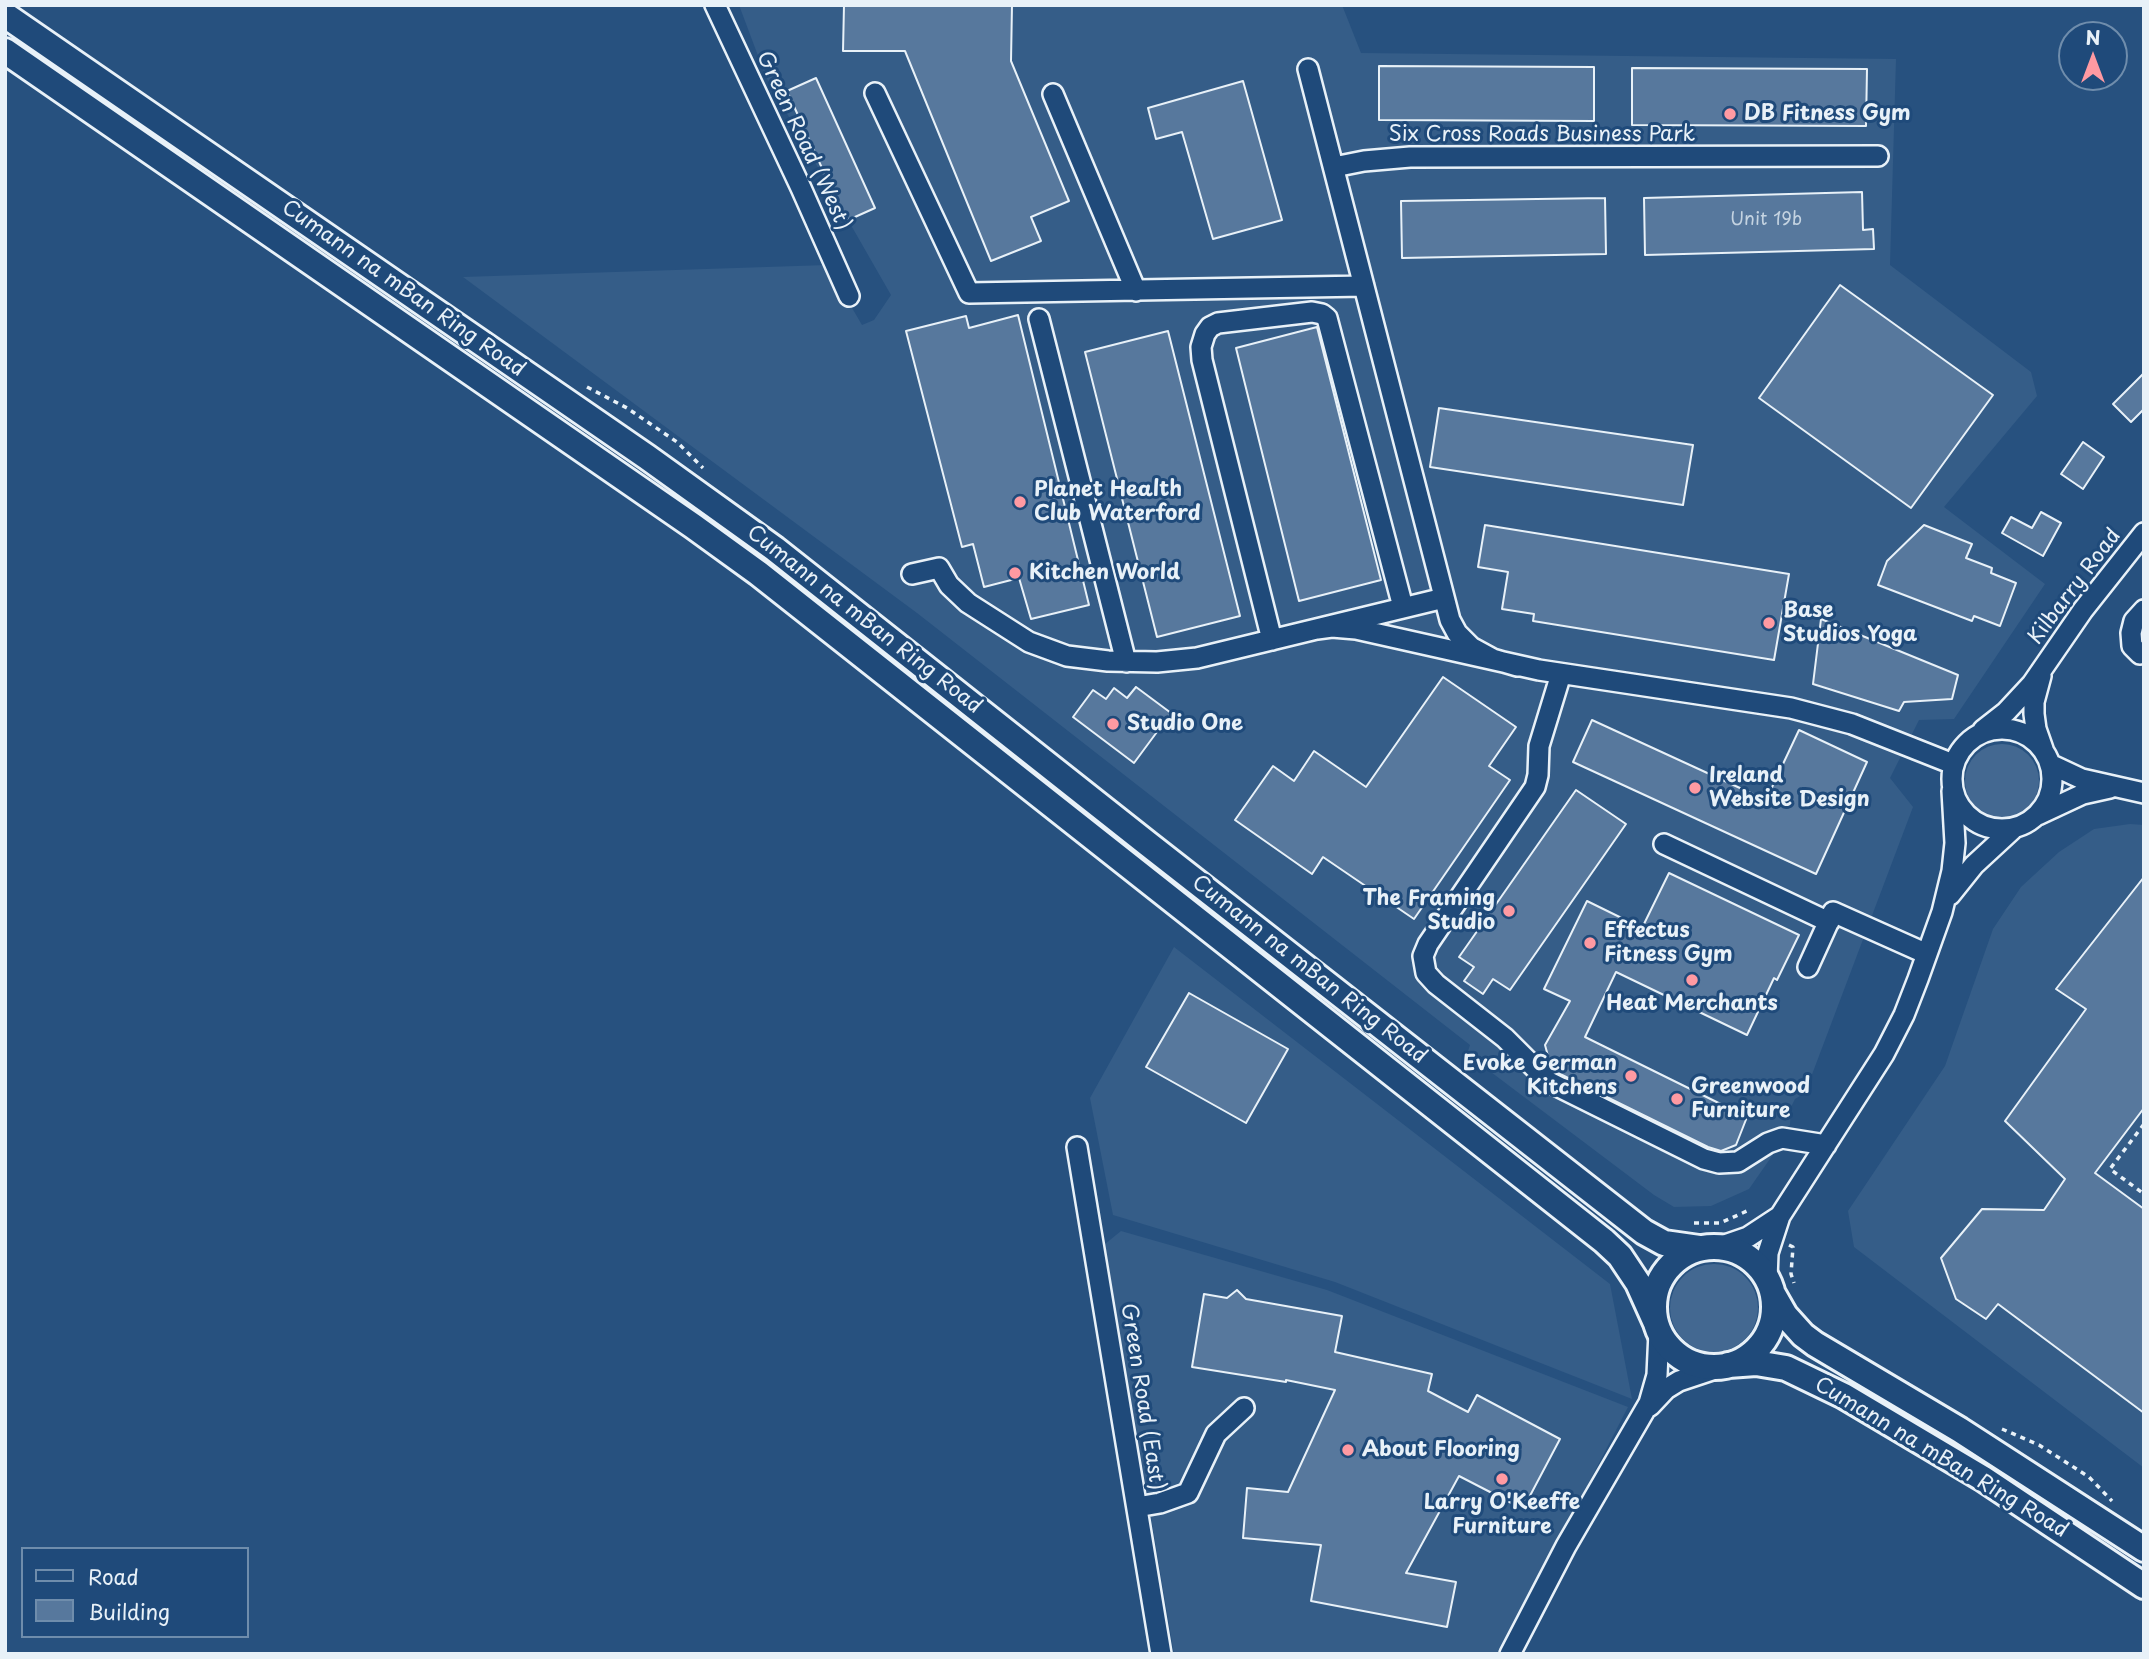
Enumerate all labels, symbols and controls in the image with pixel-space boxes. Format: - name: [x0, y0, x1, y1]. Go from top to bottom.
- north arrow: [2058, 21, 2128, 91]
- text: N: [2085, 23, 2101, 51]
- street label: Green Road (West): [750, 48, 856, 234]
- place label: DB Fitness Gym: [1744, 101, 1911, 127]
- marker: DB Fitness Gym: [1722, 106, 1738, 122]
- street label: Six Cross Roads Business Park: [1389, 122, 1695, 148]
- street label: Cumann na mBan Ring Road: [276, 195, 530, 383]
- house number: Unit 19b: [1730, 209, 1802, 231]
- place label: Planet Health Club Waterford: [1034, 477, 1201, 527]
- marker: Planet Health Club Waterford: [1012, 494, 1028, 510]
- street label: Cumann na mBan Ring Road: [741, 520, 987, 720]
- street label: Kilbarry Road: [2023, 524, 2127, 650]
- place label: Kitchen World: [1029, 560, 1180, 586]
- marker: Kitchen World: [1007, 565, 1023, 581]
- place label: Base Studios Yoga: [1783, 598, 1917, 648]
- marker: Base Studios Yoga: [1761, 615, 1777, 631]
- place label: Studio One: [1127, 711, 1243, 737]
- marker: Studio One: [1105, 716, 1121, 732]
- place label: Ireland Website Design: [1709, 763, 1870, 813]
- marker: Ireland Website Design: [1687, 780, 1703, 796]
- street label: Cumann na mBan Ring Road: [1186, 870, 1432, 1070]
- place label: The Framing Studio: [1362, 886, 1495, 936]
- marker: The Framing Studio: [1501, 903, 1517, 919]
- place label: Effectus Fitness Gym: [1604, 918, 1733, 968]
- marker: Effectus Fitness Gym: [1582, 935, 1598, 951]
- marker: Heat Merchants: [1684, 972, 1700, 988]
- place label: Heat Merchants: [1606, 991, 1778, 1017]
- place label: Evoke German Kitchens: [1463, 1051, 1617, 1101]
- marker: Evoke German Kitchens: [1623, 1068, 1639, 1084]
- place label: Greenwood Furniture: [1691, 1074, 1810, 1124]
- marker: Greenwood Furniture: [1669, 1091, 1685, 1107]
- street label: Green Road (East): [1115, 1302, 1169, 1492]
- street label: Cumann na mBan Ring Road: [1810, 1372, 2072, 1544]
- place label: About Flooring: [1362, 1437, 1520, 1463]
- marker: About Flooring: [1340, 1442, 1356, 1458]
- marker: Larry O'Keeffe Furniture: [1494, 1471, 1510, 1487]
- place label: Larry O'Keeffe Furniture: [1424, 1490, 1580, 1540]
- legend: [21, 1547, 248, 1638]
- text: Road: [88, 1560, 139, 1592]
- text: Building: [88, 1595, 170, 1627]

